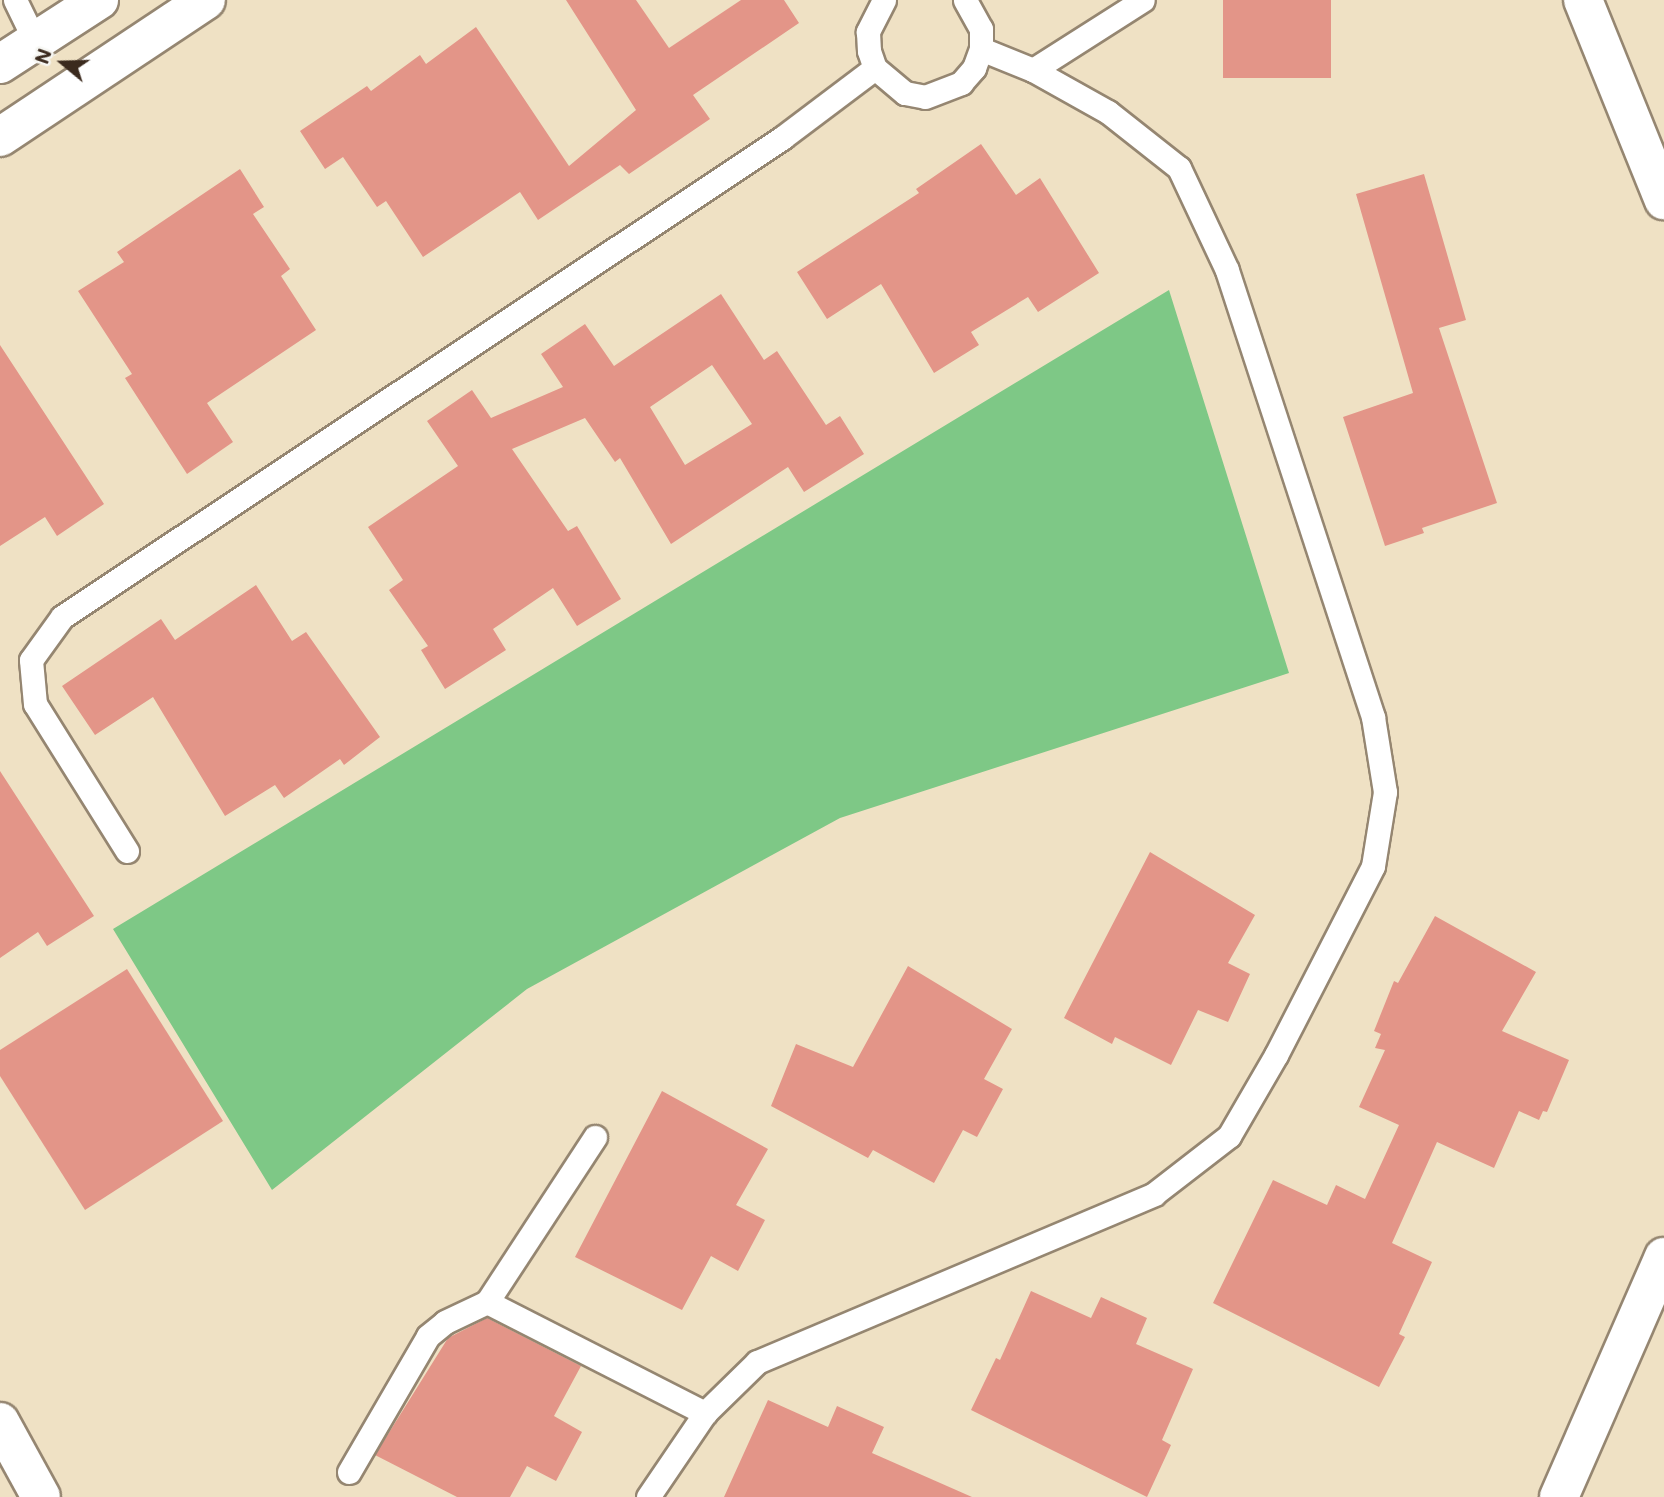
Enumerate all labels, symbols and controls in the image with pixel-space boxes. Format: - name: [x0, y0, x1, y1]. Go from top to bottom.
- north arrow: [28, 28, 98, 98]
- text: N: [29, 45, 57, 67]

